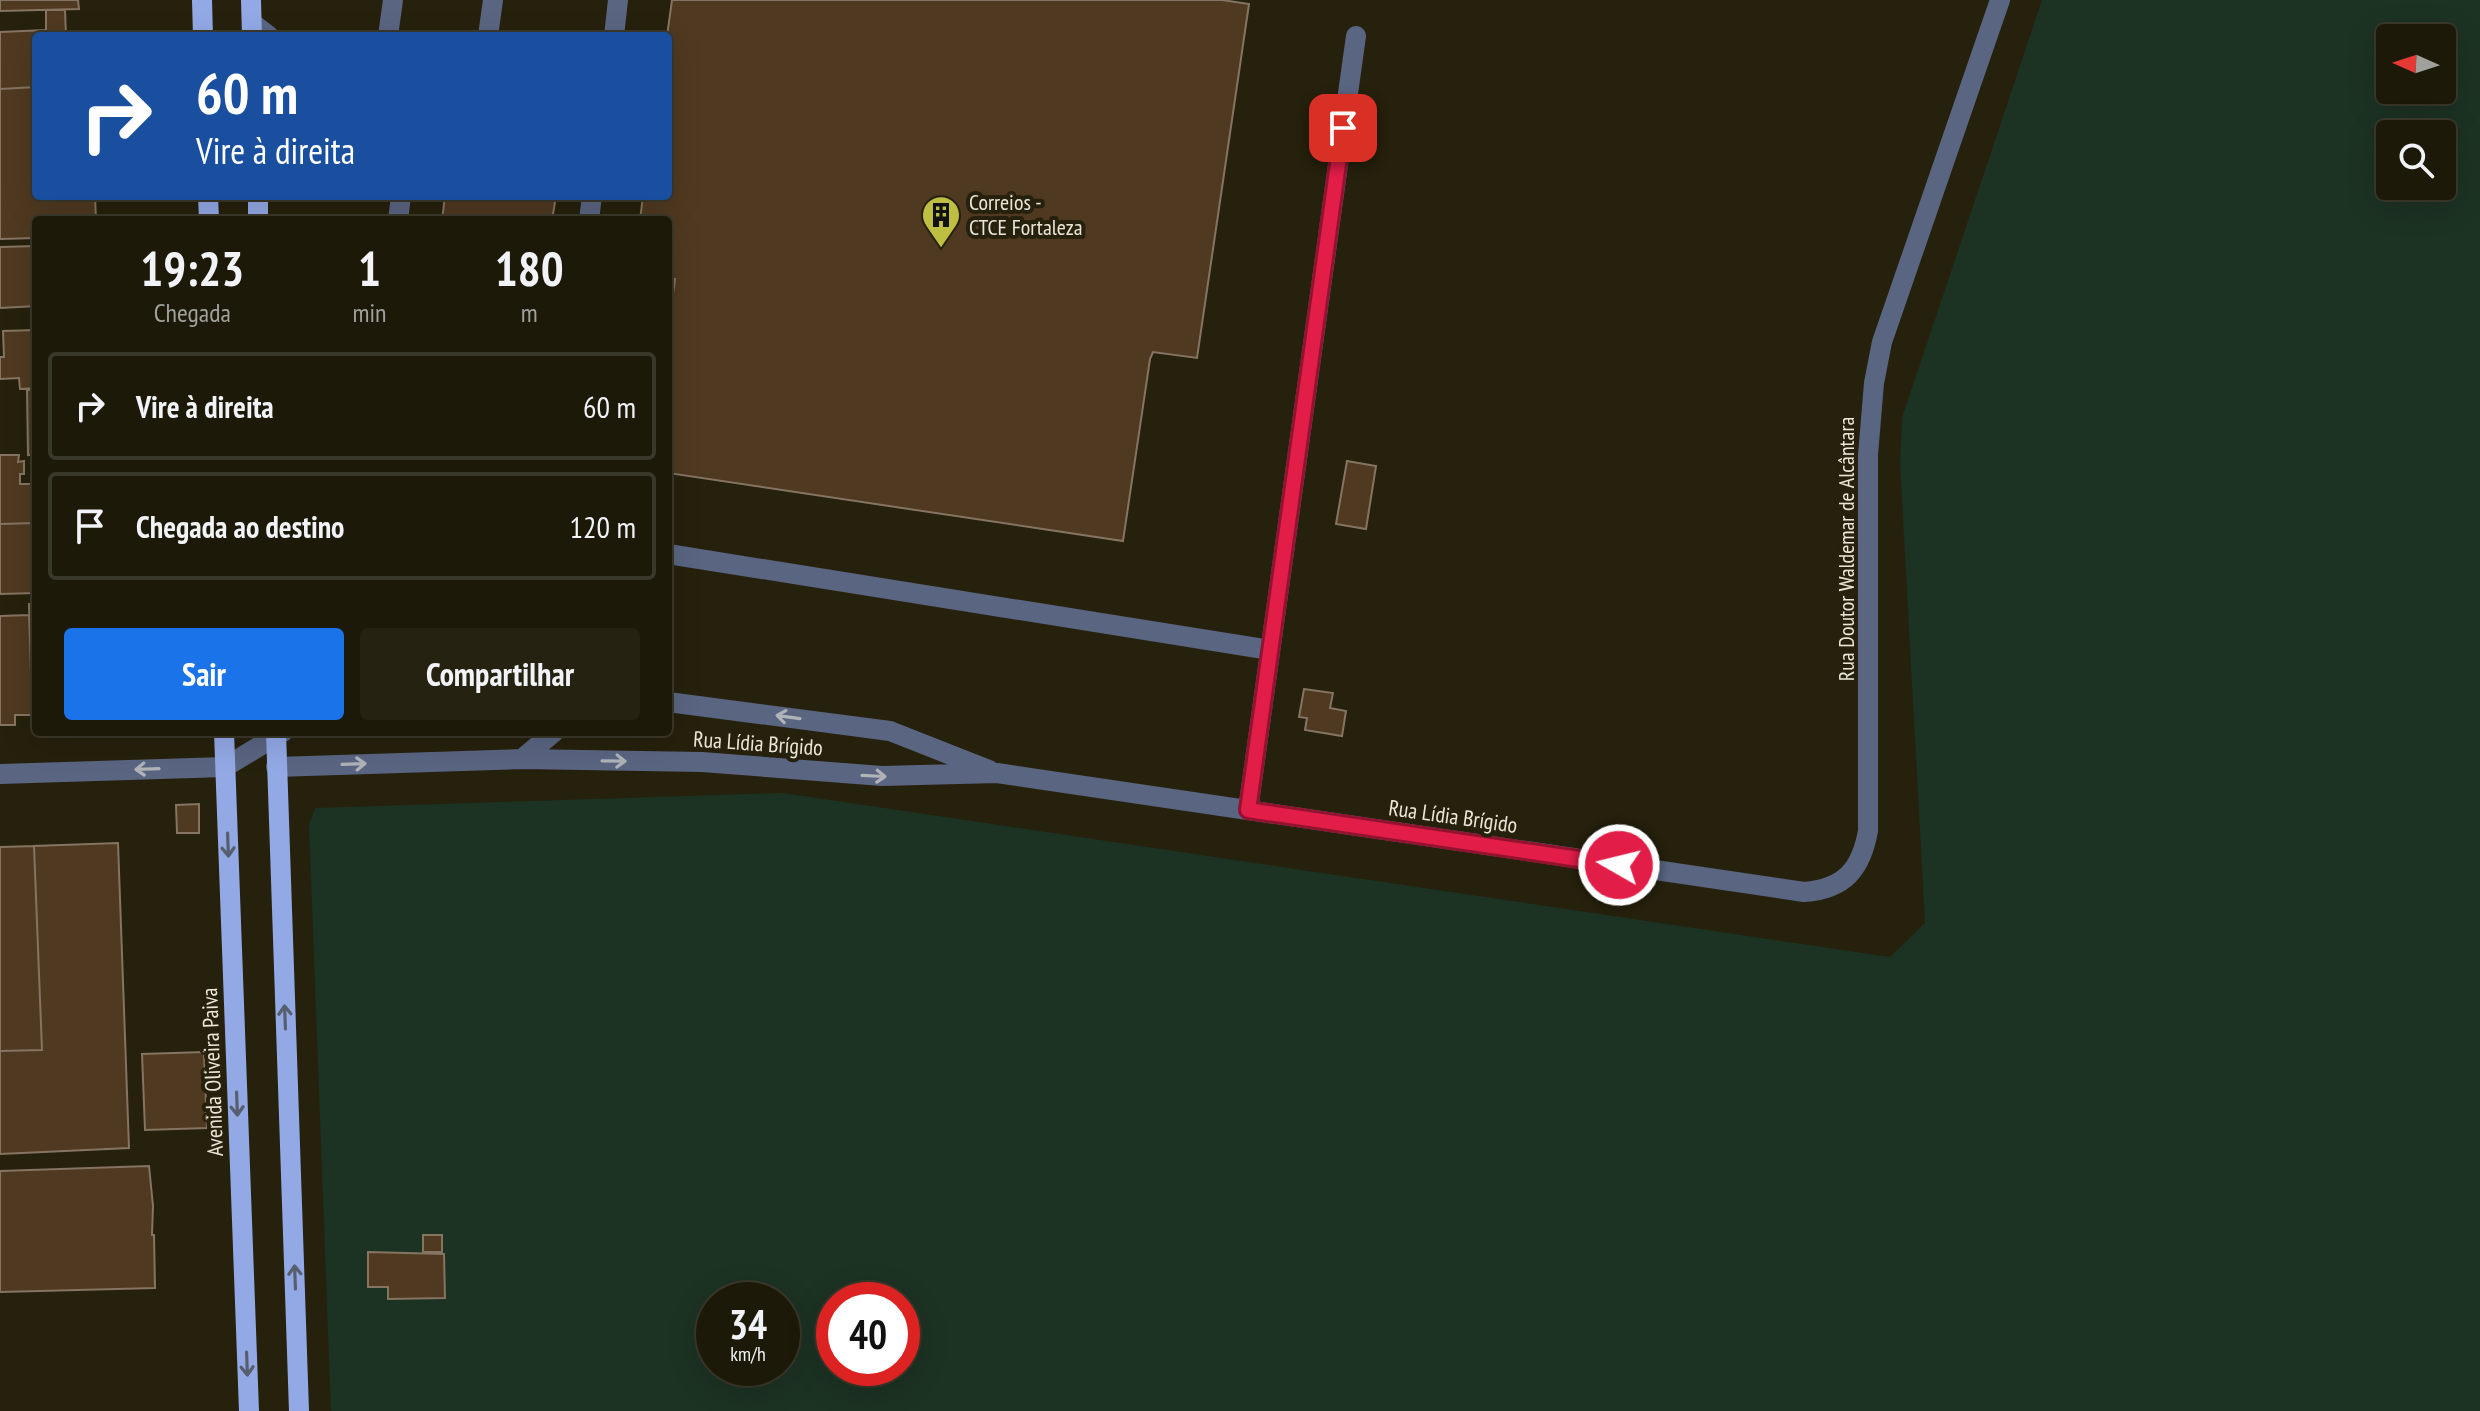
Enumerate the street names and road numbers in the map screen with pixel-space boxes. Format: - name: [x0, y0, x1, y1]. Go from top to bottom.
- street label: Rua Doutor Waldemar de Alcântara: [1832, 417, 1860, 681]
- street label: Rua Lídia Brígido: [692, 725, 824, 761]
- street label: Rua Lídia Brígido: [1387, 793, 1519, 839]
- street label: Avenida Oliveira Paiva: [195, 987, 229, 1157]

